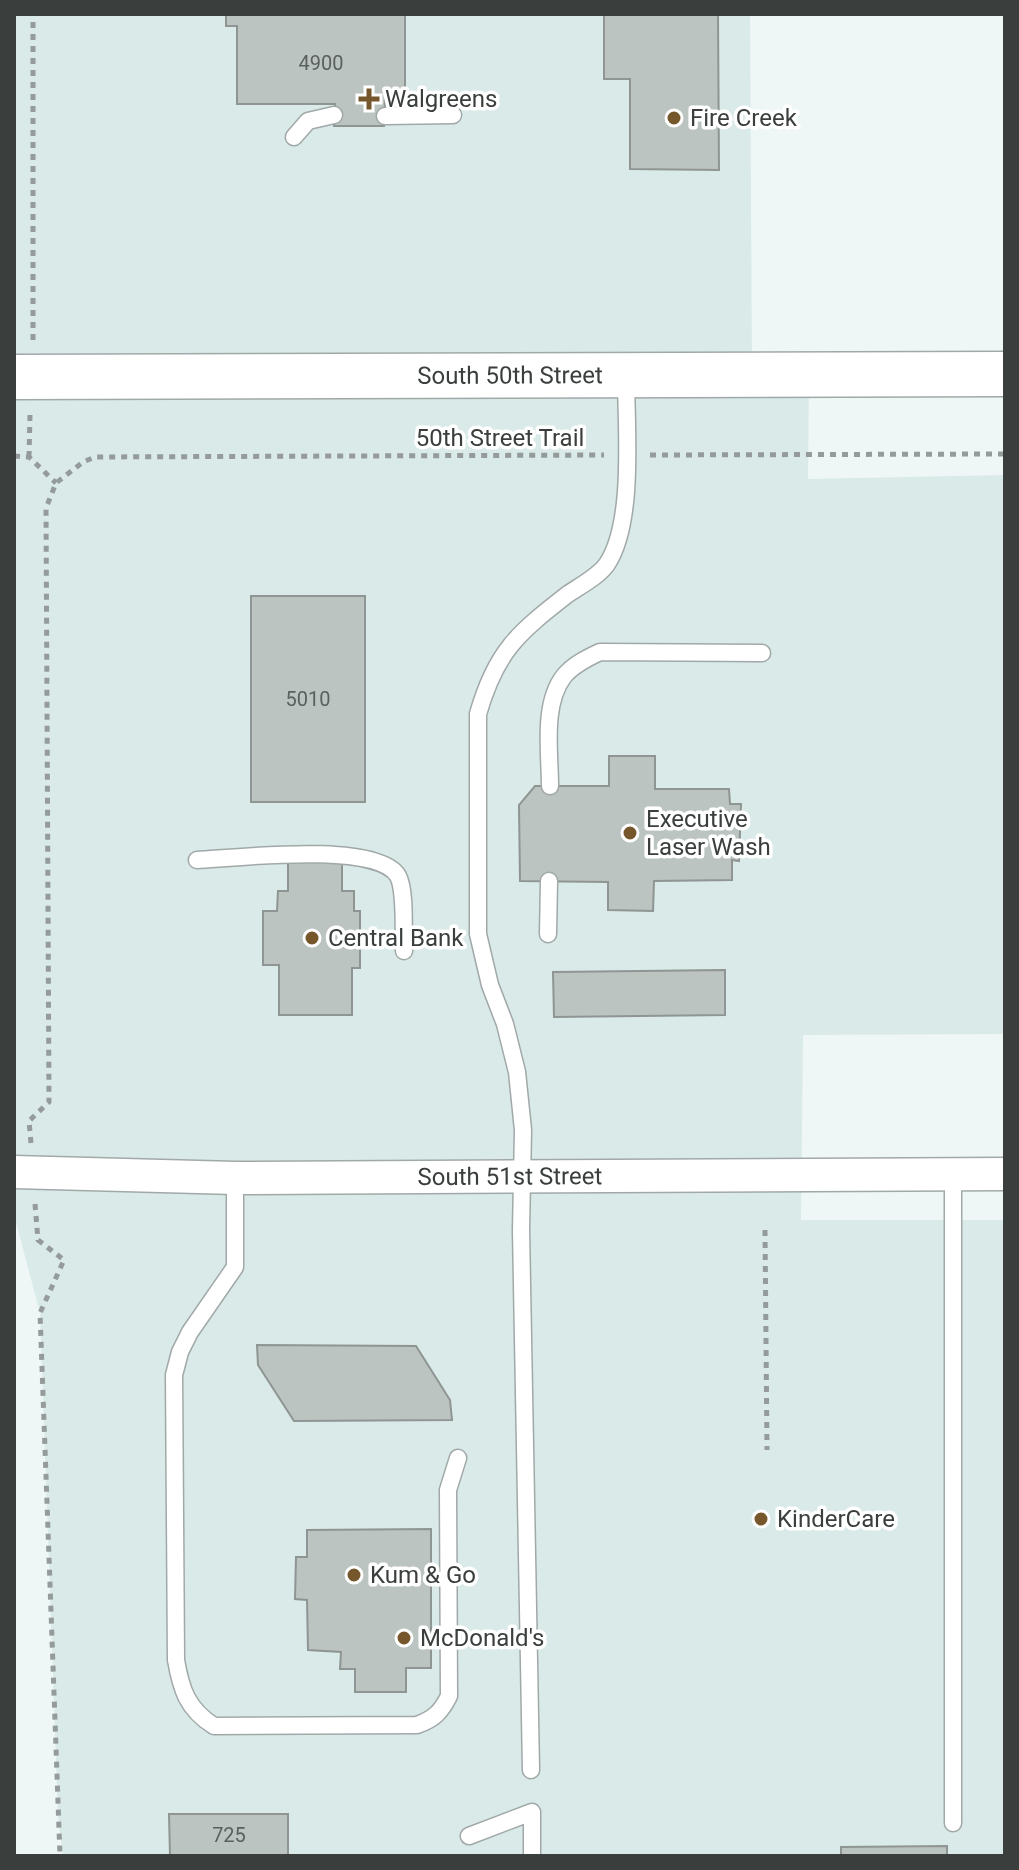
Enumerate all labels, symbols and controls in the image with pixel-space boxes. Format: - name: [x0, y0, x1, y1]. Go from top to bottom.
- house number: 4900: [299, 51, 343, 75]
- place label: Walgreens: [385, 85, 497, 113]
- marker: Walgreens: [360, 90, 378, 108]
- place label: Fire Creek: [690, 104, 798, 132]
- marker: Fire Creek: [665, 109, 683, 127]
- street label: South 50th Street: [417, 361, 603, 390]
- street label: 50th Street Trail: [416, 424, 584, 452]
- house number: 5010: [286, 687, 330, 711]
- place label: Executive Laser Wash: [646, 805, 771, 861]
- marker: Executive Laser Wash: [621, 824, 639, 842]
- place label: Central Bank: [328, 924, 464, 952]
- marker: Central Bank: [303, 929, 321, 947]
- street label: South 51st Street: [417, 1162, 603, 1191]
- place label: KinderCare: [777, 1505, 895, 1533]
- marker: KinderCare: [752, 1510, 770, 1528]
- place label: Kum & Go: [370, 1561, 476, 1589]
- marker: Kum & Go: [345, 1566, 363, 1584]
- place label: McDonald's: [420, 1624, 544, 1652]
- marker: McDonald's: [395, 1629, 413, 1647]
- house number: 725: [212, 1823, 246, 1847]

